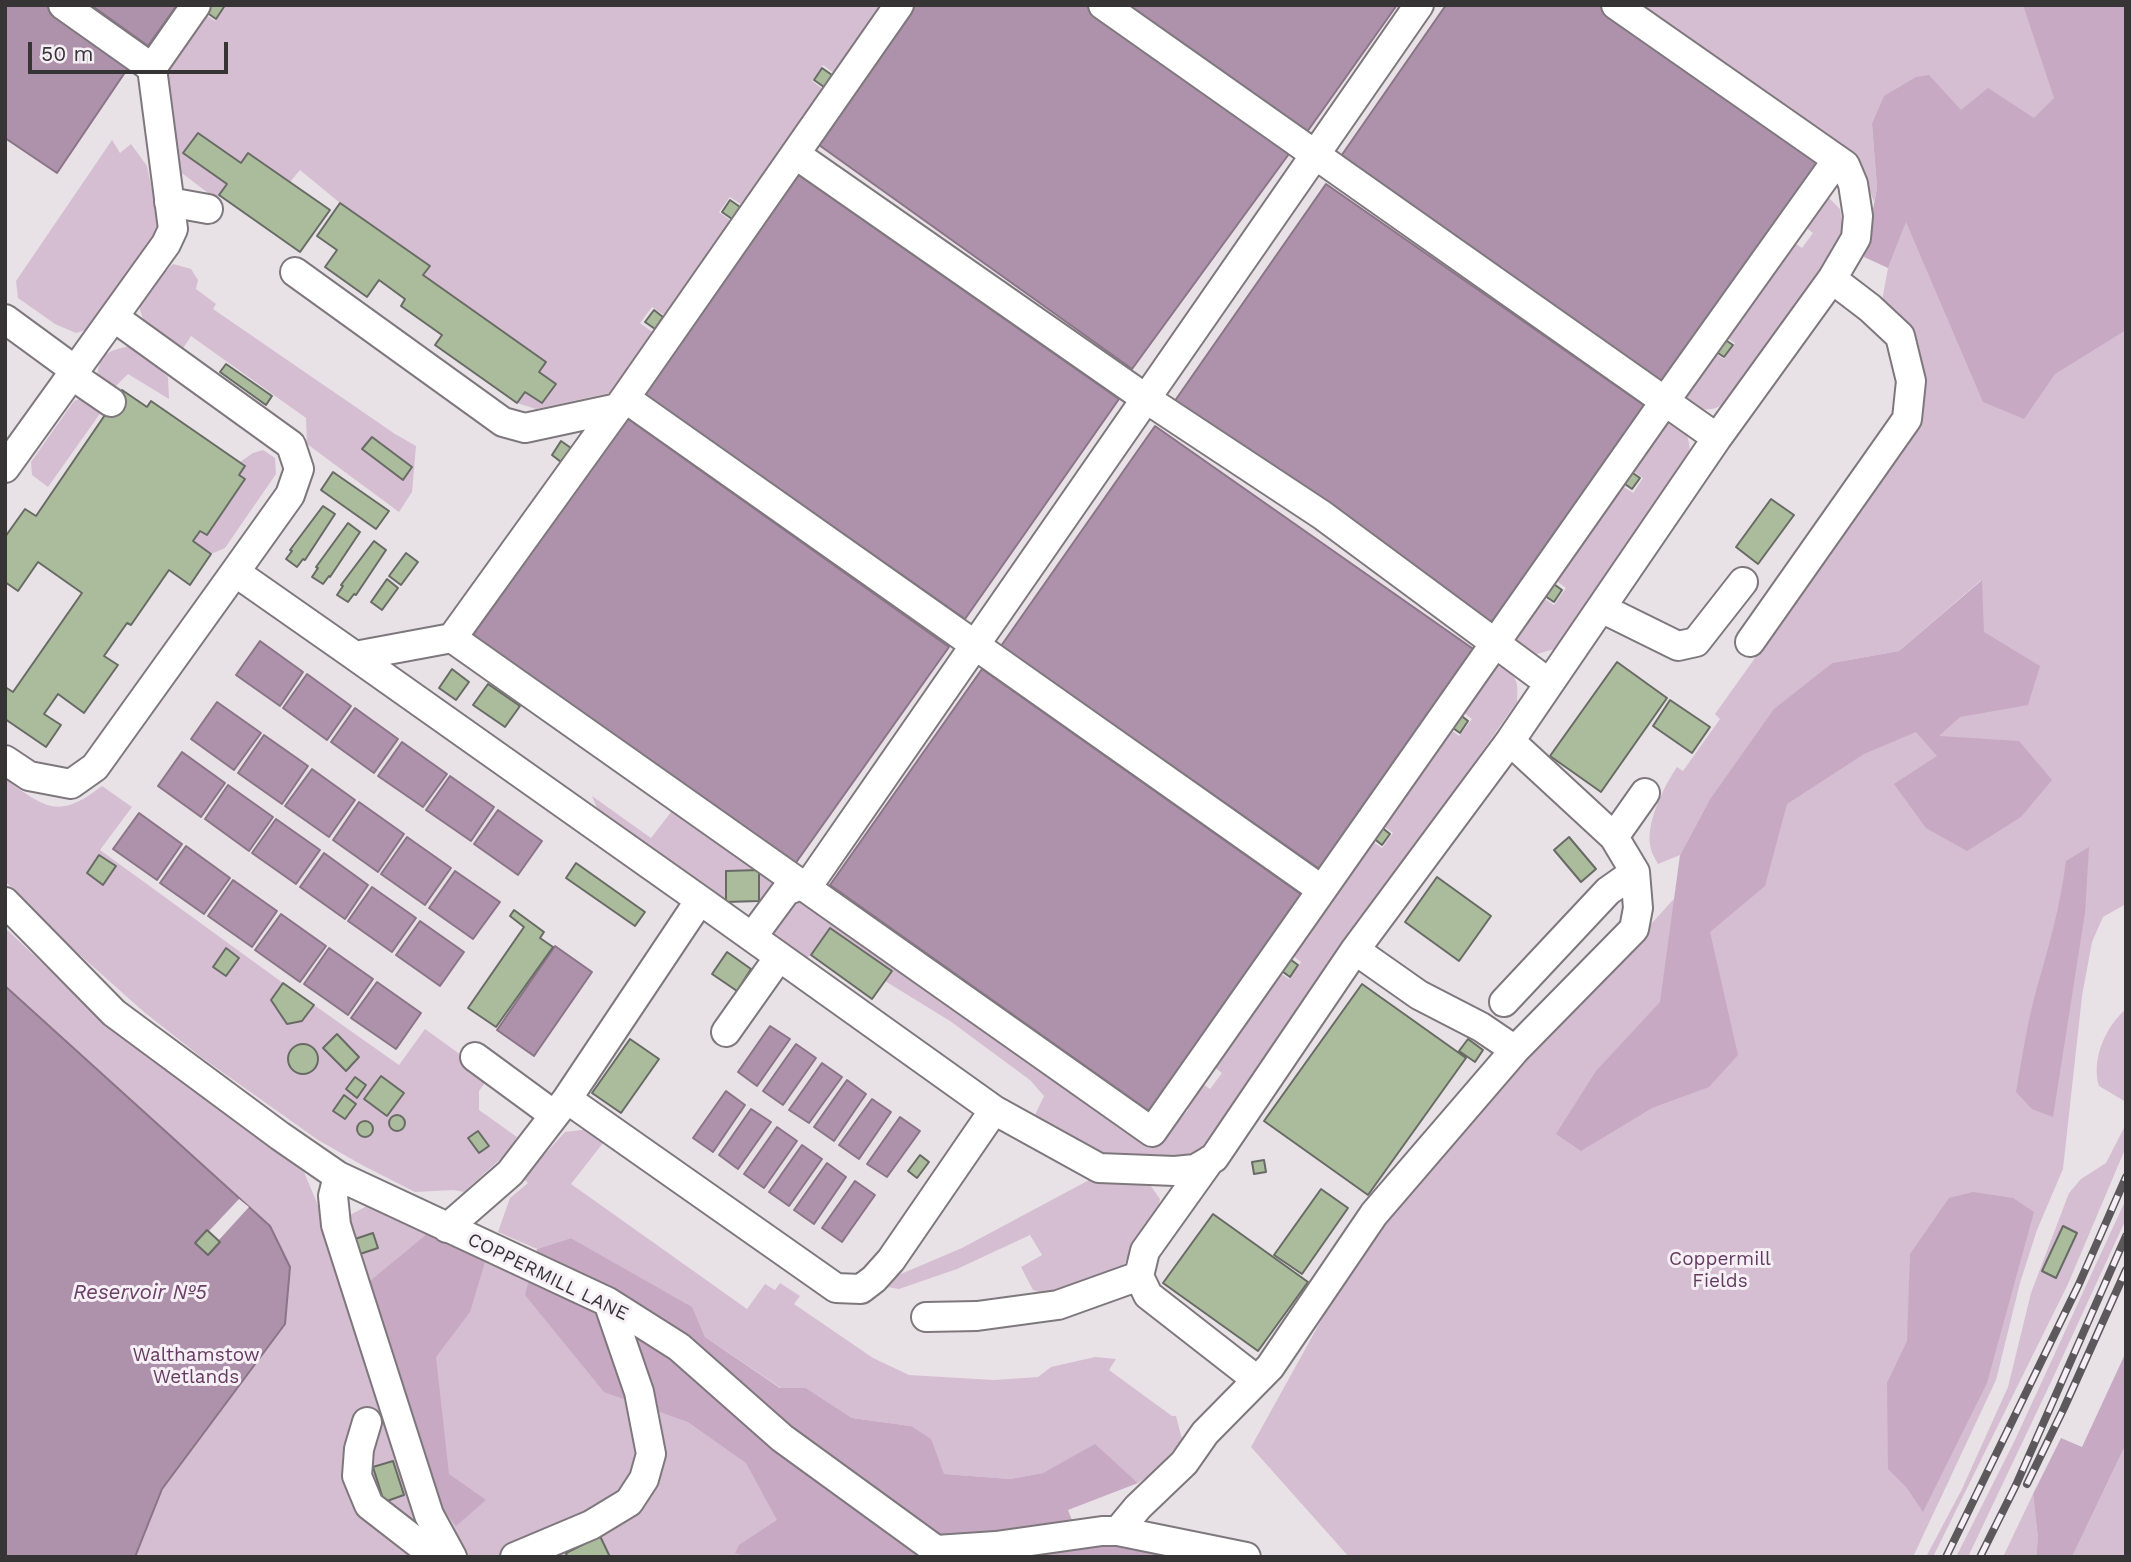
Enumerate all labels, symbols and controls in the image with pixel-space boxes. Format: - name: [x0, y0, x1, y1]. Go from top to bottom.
- scale bar: [32, 28, 231, 72]
- text: 50 m: [41, 41, 93, 66]
- street label: COPPERMILL LANE: [464, 1228, 632, 1326]
- park label: Coppermill Fields: [1669, 1248, 1771, 1292]
- water label: Reservoir №5: [73, 1280, 207, 1306]
- park label: Walthamstow Wetlands: [132, 1344, 260, 1388]

